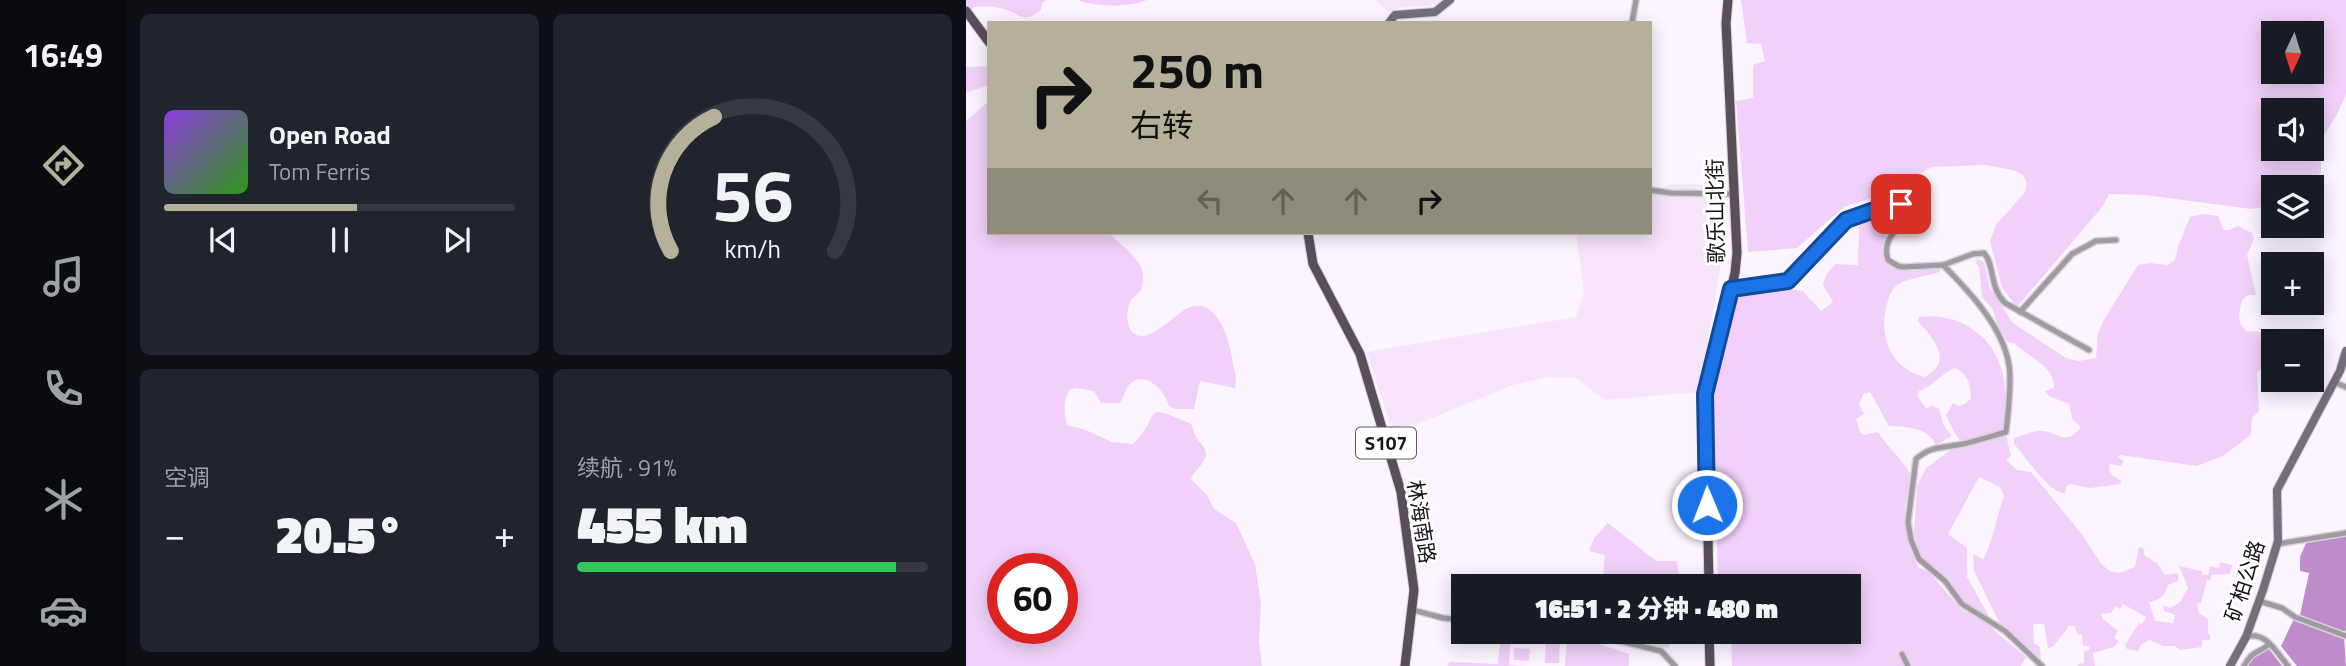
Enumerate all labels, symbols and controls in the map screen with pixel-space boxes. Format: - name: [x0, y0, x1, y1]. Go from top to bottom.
- north arrow: [2261, 21, 2324, 84]
- map controls: [2261, 21, 2324, 392]
- text: 16:49: [23, 31, 103, 79]
- text: 250 m: [1130, 32, 1264, 107]
- icon: right: [1015, 49, 1106, 140]
- button: sound: [2261, 98, 2324, 161]
- text: 右转: [1130, 101, 1194, 149]
- text: Open Road: [269, 115, 391, 154]
- text: 56: [712, 139, 793, 249]
- icon: directions: [39, 141, 88, 190]
- text: Tom Ferris: [269, 154, 370, 189]
- street label: 歌乐山北街: [1698, 158, 1732, 264]
- pin: [1871, 174, 1931, 234]
- button: layers: [2261, 175, 2324, 238]
- icon: left: [1191, 182, 1229, 220]
- icon: ahead: [1264, 182, 1302, 220]
- icon: ahead: [1337, 182, 1375, 220]
- icon: right: [1410, 182, 1448, 220]
- icon: arrive: [1882, 185, 1920, 223]
- icon: previous: [204, 221, 242, 259]
- icon: pause: [321, 221, 359, 259]
- icon: next: [438, 221, 476, 259]
- text: km/h: [724, 230, 781, 268]
- icon: music: [39, 252, 88, 301]
- button: +: [2261, 252, 2324, 315]
- button: −: [2261, 329, 2324, 392]
- icon: phone: [39, 364, 88, 413]
- road number: S107: [1356, 428, 1416, 458]
- text: 续航 · 91%: [577, 450, 677, 485]
- text: 空调: [164, 460, 210, 495]
- position arrow: [1670, 468, 1744, 542]
- icon: climate: [39, 475, 88, 524]
- street label: 林海南路: [1400, 478, 1444, 566]
- text: 455 km: [577, 484, 748, 563]
- text: 20.5°: [275, 494, 404, 573]
- text: −: [164, 505, 185, 563]
- text: +: [494, 505, 515, 563]
- street label: 矿柏公路: [2216, 536, 2272, 626]
- speed limit sign: 60: [987, 553, 1078, 644]
- icon: car: [39, 586, 88, 635]
- text: 16:51 · 2 分钟 · 480 m: [1534, 589, 1778, 628]

